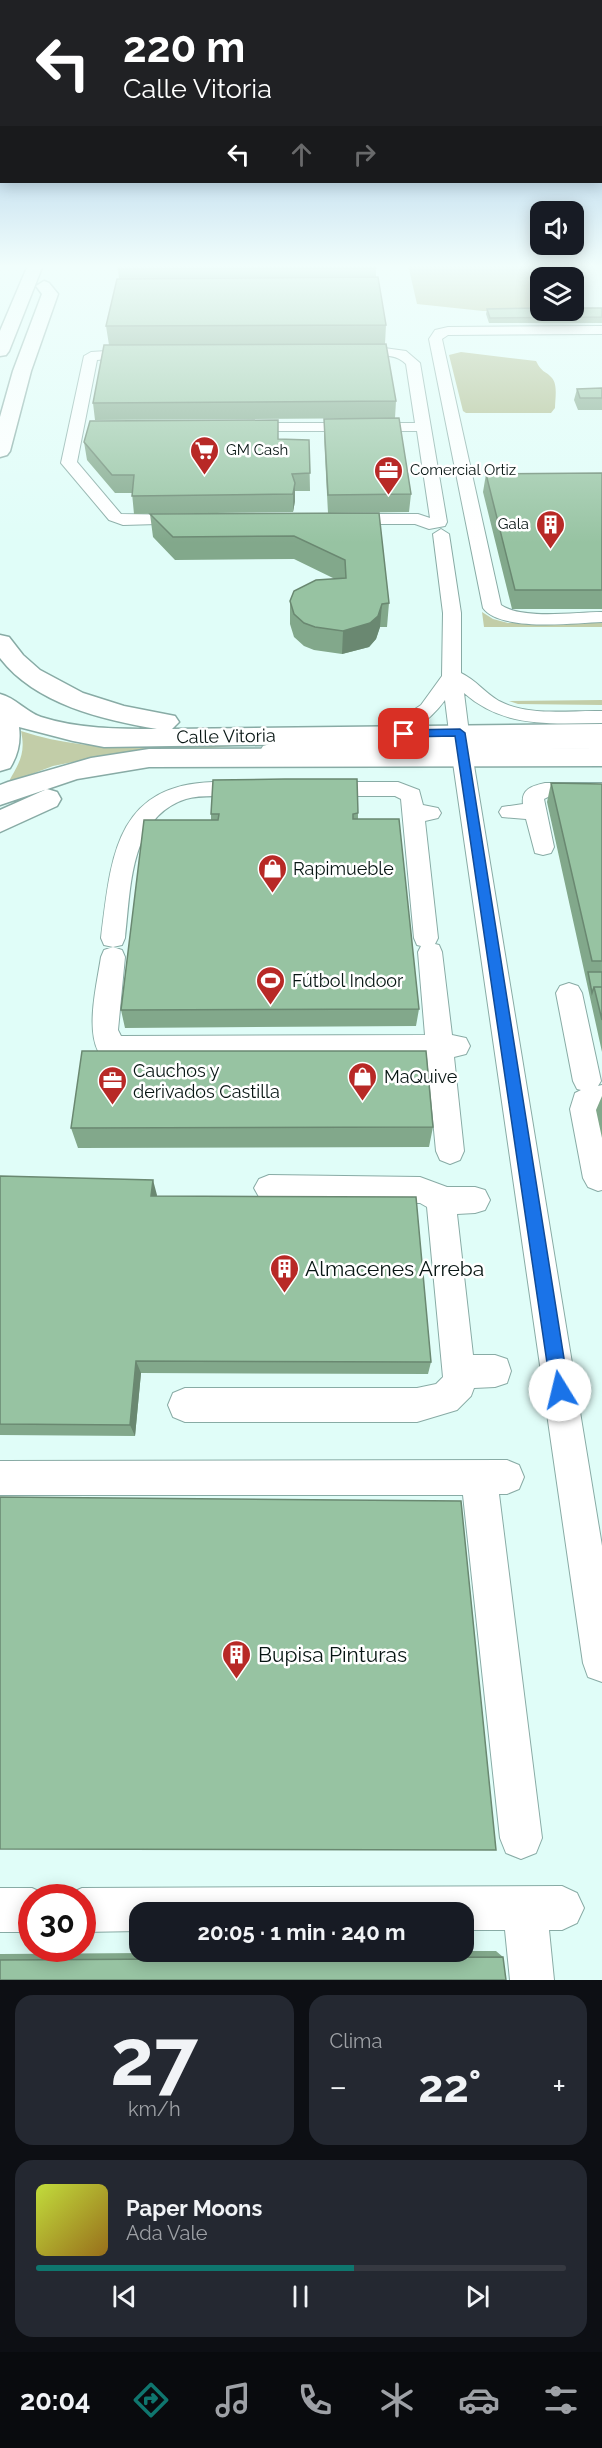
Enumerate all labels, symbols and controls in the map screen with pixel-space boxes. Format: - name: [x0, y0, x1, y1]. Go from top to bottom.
- text: 220 m: [123, 23, 245, 72]
- icon: left: [24, 24, 102, 102]
- text: Calle Vitoria: [123, 73, 272, 104]
- icon: left: [222, 138, 255, 171]
- icon: ahead: [285, 138, 318, 171]
- icon: right: [348, 138, 381, 171]
- map controls: [530, 201, 584, 321]
- button: sound: [530, 201, 584, 255]
- button: layers: [530, 267, 584, 321]
- supermarket icon: GM Cash: [189, 434, 221, 476]
- place label: GM Cash: [226, 441, 288, 459]
- office icon: Comercial Ortiz: [373, 454, 405, 496]
- place label: Comercial Ortiz: [410, 461, 516, 479]
- building icon: Gala: [534, 508, 566, 550]
- place label: Gala: [498, 515, 529, 533]
- pin: [378, 708, 429, 759]
- icon: arrive: [387, 717, 420, 750]
- street label: Calle Vitoria: [176, 725, 276, 747]
- shop icon: Rapimueble: [256, 852, 288, 894]
- place label: Rapimueble: [293, 858, 394, 879]
- sports icon: Fútbol Indoor: [255, 964, 287, 1006]
- place label: Fútbol Indoor: [292, 970, 404, 991]
- place label: Cauchos y derivados Castilla: [133, 1060, 280, 1102]
- shop icon: MaQuive: [347, 1060, 379, 1102]
- office icon: Cauchos y derivados Castilla: [96, 1064, 128, 1106]
- place label: MaQuive: [384, 1066, 458, 1087]
- building icon: Almacenes Arreba: [268, 1252, 300, 1294]
- place label: Almacenes Arreba: [305, 1256, 484, 1281]
- position arrow: [528, 1358, 592, 1422]
- building icon: Bupisa Pinturas: [221, 1638, 253, 1680]
- place label: Bupisa Pinturas: [258, 1642, 407, 1667]
- speed limit sign: 30: [18, 1884, 96, 1962]
- text: 20:05 · 1 min · 240 m: [198, 1919, 405, 1945]
- text: 27: [110, 2012, 198, 2103]
- text: Clima: [330, 2029, 382, 2053]
- text: 22°: [418, 2060, 481, 2113]
- text: −: [330, 2067, 347, 2106]
- text: +: [552, 2067, 566, 2106]
- text: km/h: [128, 2097, 181, 2121]
- text: Paper Moons: [126, 2195, 262, 2221]
- text: Ada Vale: [126, 2221, 208, 2245]
- icon: previous: [108, 2280, 141, 2313]
- icon: pause: [284, 2280, 317, 2313]
- icon: next: [461, 2280, 494, 2313]
- icon: directions: [130, 2379, 172, 2421]
- icon: music: [212, 2379, 254, 2421]
- icon: phone: [294, 2379, 336, 2421]
- icon: climate: [376, 2379, 418, 2421]
- icon: car: [458, 2379, 500, 2421]
- icon: filters: [540, 2379, 582, 2421]
- text: 20:04: [20, 2385, 90, 2416]

